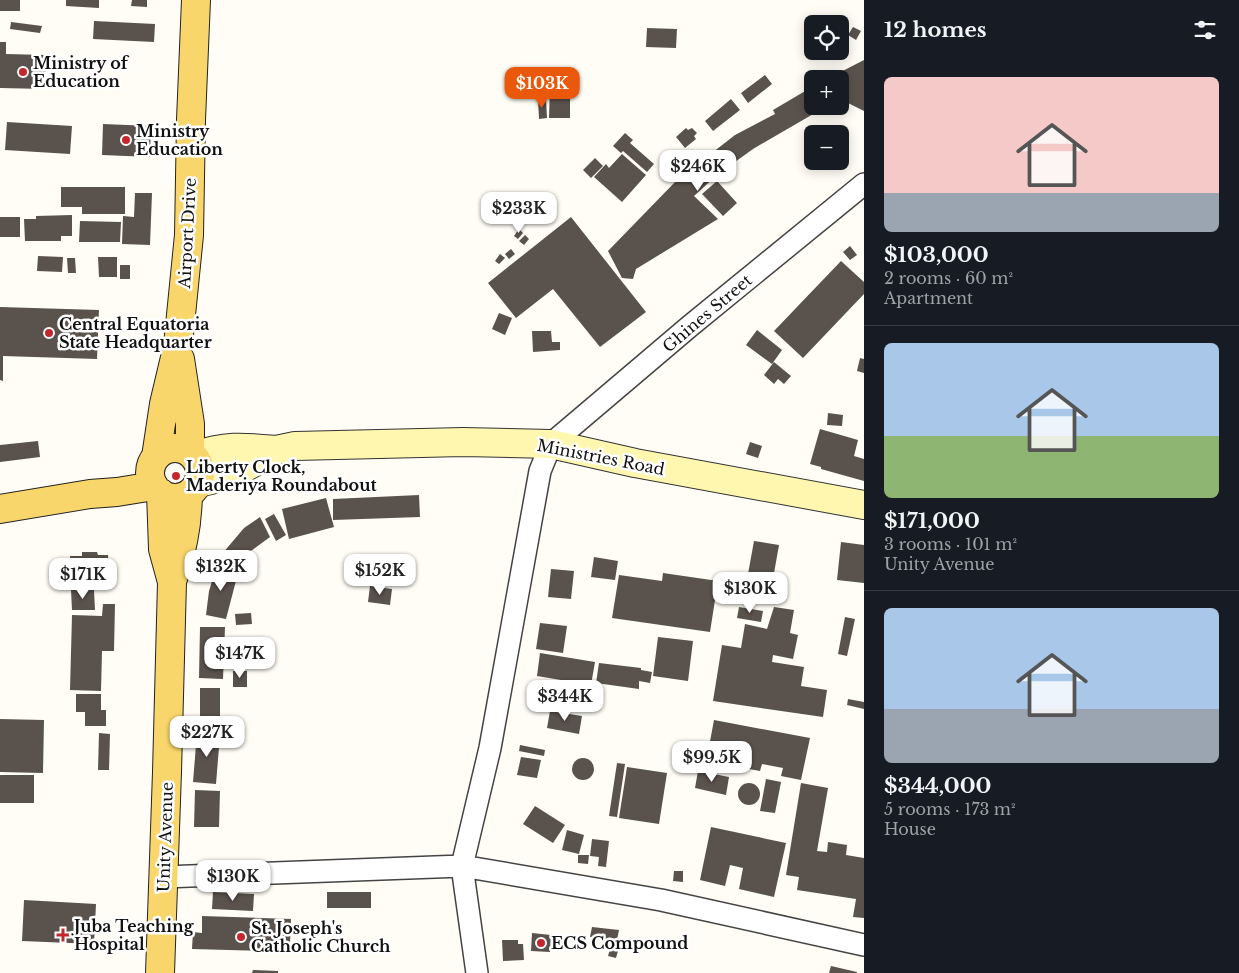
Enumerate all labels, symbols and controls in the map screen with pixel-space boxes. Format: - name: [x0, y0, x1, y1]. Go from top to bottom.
- map controls: [804, 15, 849, 170]
- button: locate: [804, 15, 849, 60]
- icon: filters: [1191, 16, 1219, 44]
- text: 12 homes: [884, 17, 987, 43]
- place label: Ministry of Education: [33, 53, 130, 91]
- marker: Ministry of Education: [17, 66, 29, 78]
- pin: $103K: [507, 66, 577, 109]
- button: +: [804, 70, 849, 115]
- text: $103K: [516, 73, 568, 93]
- icon: home: [1007, 110, 1097, 200]
- place label: Ministry Education: [136, 121, 223, 159]
- button: −: [804, 125, 849, 170]
- marker: Ministry Education: [120, 134, 132, 146]
- pin: $246K: [663, 150, 733, 192]
- text: $246K: [670, 156, 726, 176]
- street label: Airport Drive: [174, 177, 200, 290]
- pin: $233K: [484, 192, 554, 234]
- text: $233K: [492, 198, 546, 218]
- text: $103,000: [884, 242, 989, 268]
- text: 2 rooms · 60 m²: [884, 268, 1013, 288]
- street label: Ghines Street: [658, 270, 756, 356]
- text: Apartment: [884, 288, 973, 308]
- place label: Central Equatoria State Headquarter: [59, 314, 212, 352]
- marker: Central Equatoria State Headquarter: [43, 327, 55, 339]
- icon: home: [1007, 375, 1097, 465]
- street label: Ministries Road: [536, 435, 667, 479]
- place label: Liberty Clock, Maderiya Roundabout: [186, 457, 378, 495]
- marker: Liberty Clock, Maderiya Roundabout: [170, 470, 182, 482]
- text: $171,000: [884, 508, 980, 534]
- text: 3 rooms · 101 m²: [884, 534, 1017, 554]
- pin: $132K: [186, 550, 256, 592]
- pin: $152K: [345, 554, 415, 596]
- text: Unity Avenue: [884, 554, 994, 574]
- text: $132K: [195, 556, 247, 576]
- pin: $171K: [48, 558, 118, 600]
- text: $152K: [355, 560, 405, 580]
- text: $171K: [60, 564, 106, 584]
- pin: $130K: [715, 572, 785, 614]
- text: $130K: [724, 578, 776, 598]
- pin: $147K: [205, 636, 275, 679]
- icon: home: [1007, 640, 1097, 730]
- text: $147K: [215, 643, 265, 663]
- pin: $344K: [530, 680, 600, 722]
- text: $344K: [538, 686, 592, 706]
- pin: $227K: [172, 716, 242, 758]
- text: $227K: [181, 722, 233, 742]
- pin: $99.5K: [671, 740, 753, 783]
- text: $99.5K: [683, 747, 741, 767]
- text: $344,000: [884, 773, 991, 799]
- street label: Unity Avenue: [153, 781, 177, 893]
- text: 5 rooms · 173 m²: [884, 799, 1016, 819]
- text: House: [884, 819, 936, 839]
- pin: $130K: [198, 860, 268, 902]
- text: $130K: [207, 866, 259, 886]
- place label: Juba Teaching Hospital: [71, 916, 195, 954]
- place label: St. Joseph's Catholic Church: [251, 918, 391, 956]
- marker: Juba Teaching Hospital: [56, 928, 70, 942]
- marker: St. Joseph's Catholic Church: [235, 931, 247, 943]
- place label: ECS Compound: [551, 933, 688, 953]
- marker: ECS Compound: [535, 937, 547, 949]

